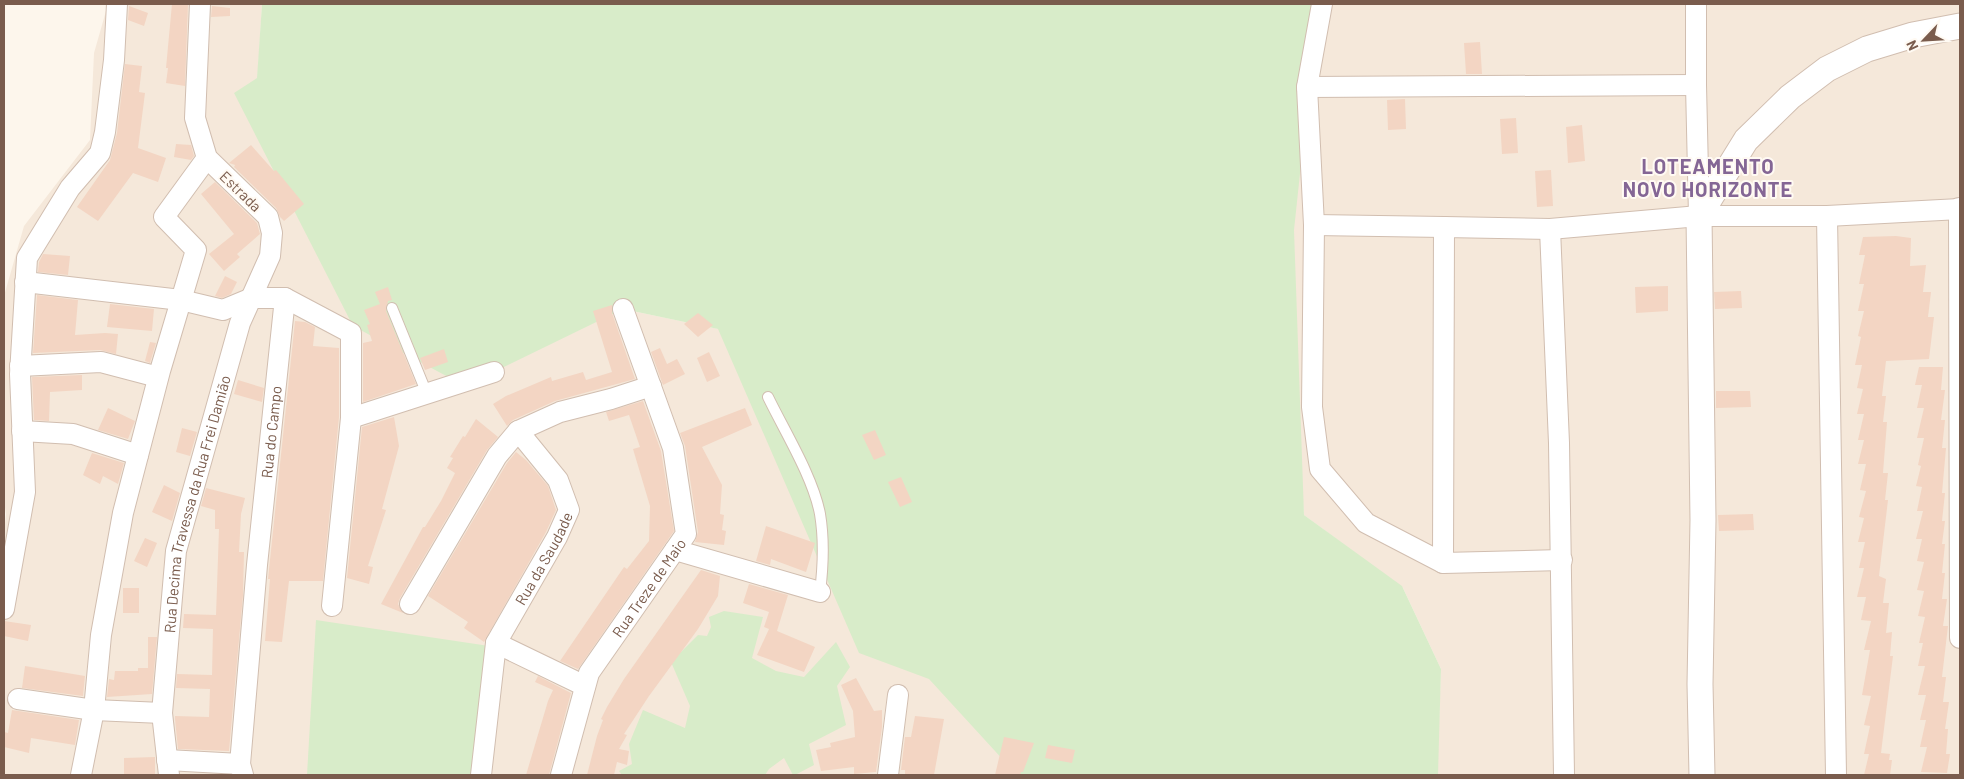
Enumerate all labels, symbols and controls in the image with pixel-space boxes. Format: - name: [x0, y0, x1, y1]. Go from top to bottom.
- north arrow: [1899, 15, 1949, 65]
- text: N: [1902, 38, 1921, 54]
- district label: LOTEAMENTO NOVO HORIZONTE: [1623, 154, 1793, 201]
- street label: Estrada: [217, 167, 265, 215]
- street label: Rua Decima Travessa da Rua Frei Damião: [160, 373, 234, 634]
- street label: Rua do Campo: [257, 385, 285, 479]
- street label: Rua da Saudade: [511, 509, 576, 608]
- street label: Rua Treze de Maio: [608, 535, 689, 640]

